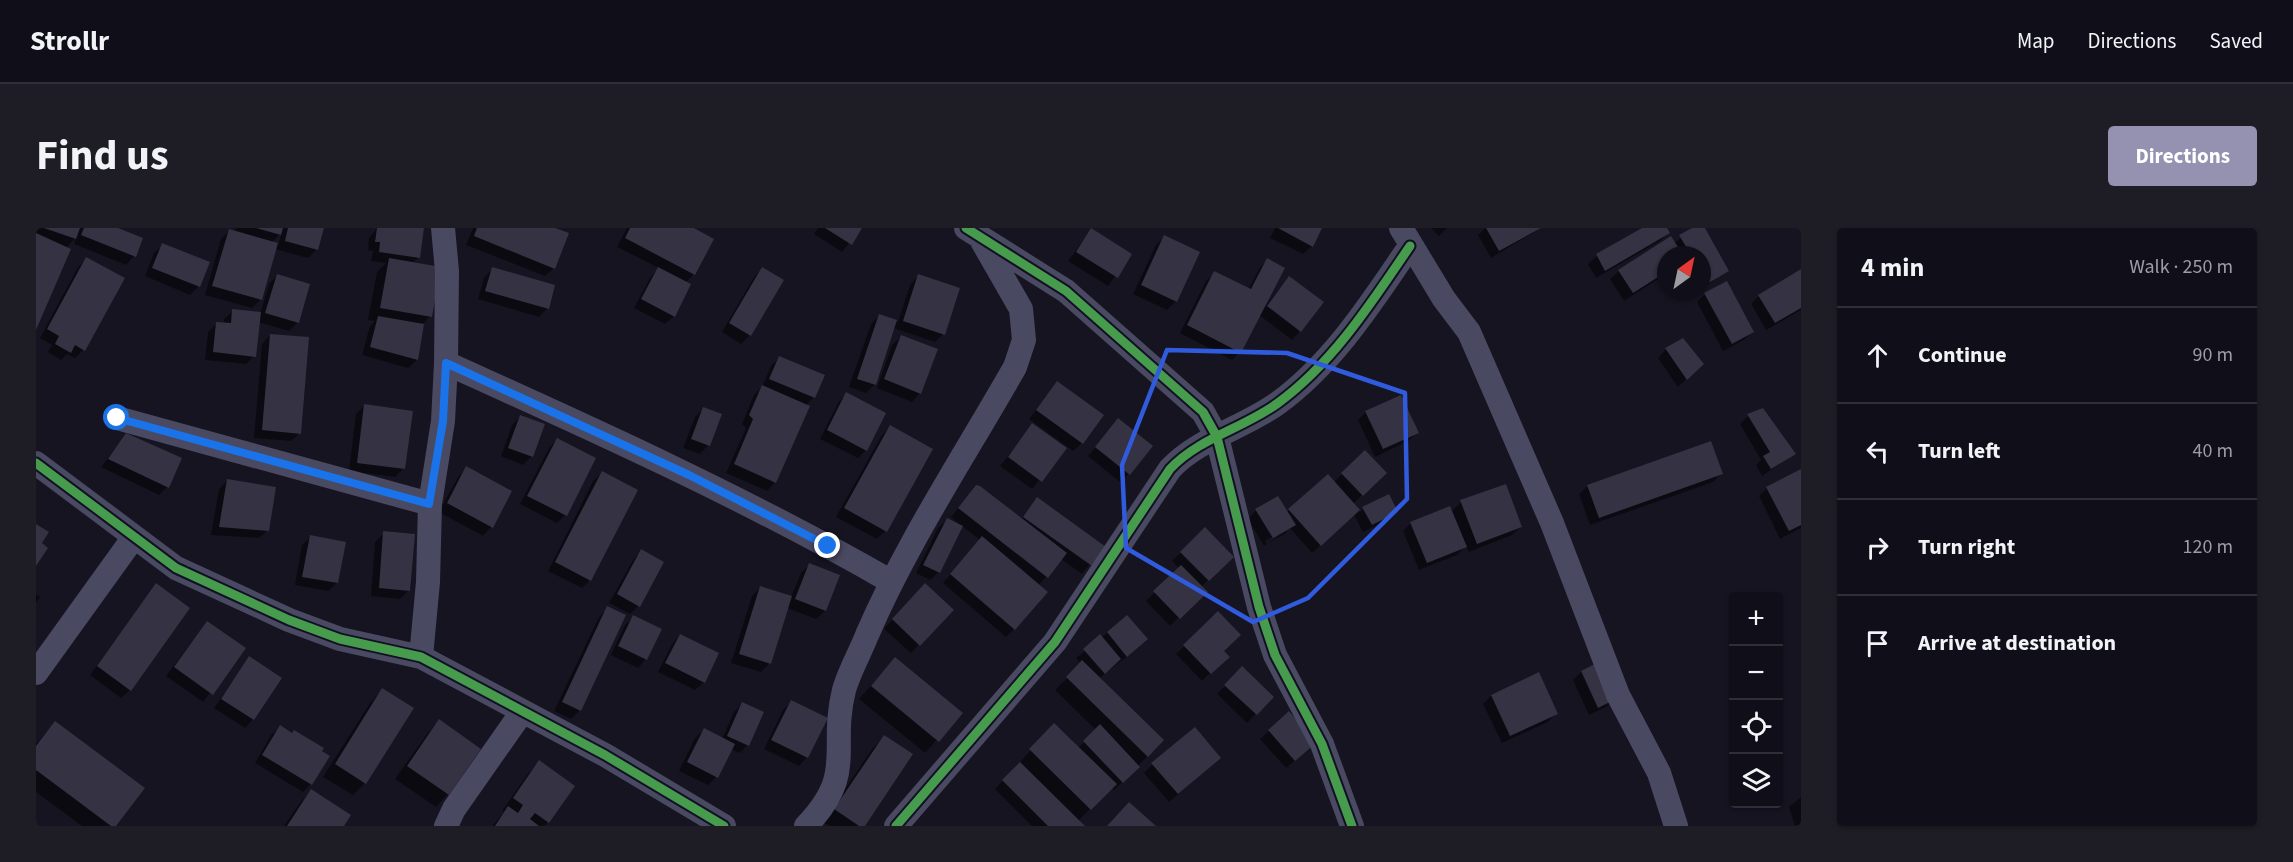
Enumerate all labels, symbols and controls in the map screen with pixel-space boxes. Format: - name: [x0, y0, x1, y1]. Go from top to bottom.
- text: Strollr: [30, 21, 109, 61]
- text: Map: [2017, 26, 2055, 56]
- text: Directions: [2088, 26, 2176, 56]
- text: Saved: [2209, 26, 2263, 56]
- text: Find us: [36, 126, 169, 186]
- button: Directions: [2108, 126, 2257, 186]
- north arrow: [1657, 246, 1711, 300]
- text: 4 min: [1861, 249, 1924, 286]
- text: Walk · 250 m: [2129, 253, 2233, 281]
- icon: ahead: [1861, 339, 1894, 372]
- text: Continue: [1918, 339, 2007, 371]
- text: 90 m: [2193, 341, 2233, 369]
- route start: [103, 404, 129, 430]
- icon: left: [1861, 435, 1894, 468]
- text: Turn left: [1918, 435, 2000, 467]
- text: 40 m: [2193, 437, 2233, 465]
- icon: right: [1861, 531, 1894, 564]
- text: Turn right: [1918, 531, 2015, 563]
- route end: [814, 532, 840, 558]
- text: 120 m: [2183, 533, 2233, 561]
- map controls: [1729, 592, 1783, 808]
- button: +: [1729, 592, 1783, 646]
- icon: arrive: [1861, 627, 1894, 660]
- text: Arrive at destination: [1918, 627, 2116, 659]
- button: −: [1729, 646, 1783, 700]
- button: locate: [1729, 700, 1783, 754]
- button: layers: [1729, 754, 1783, 808]

